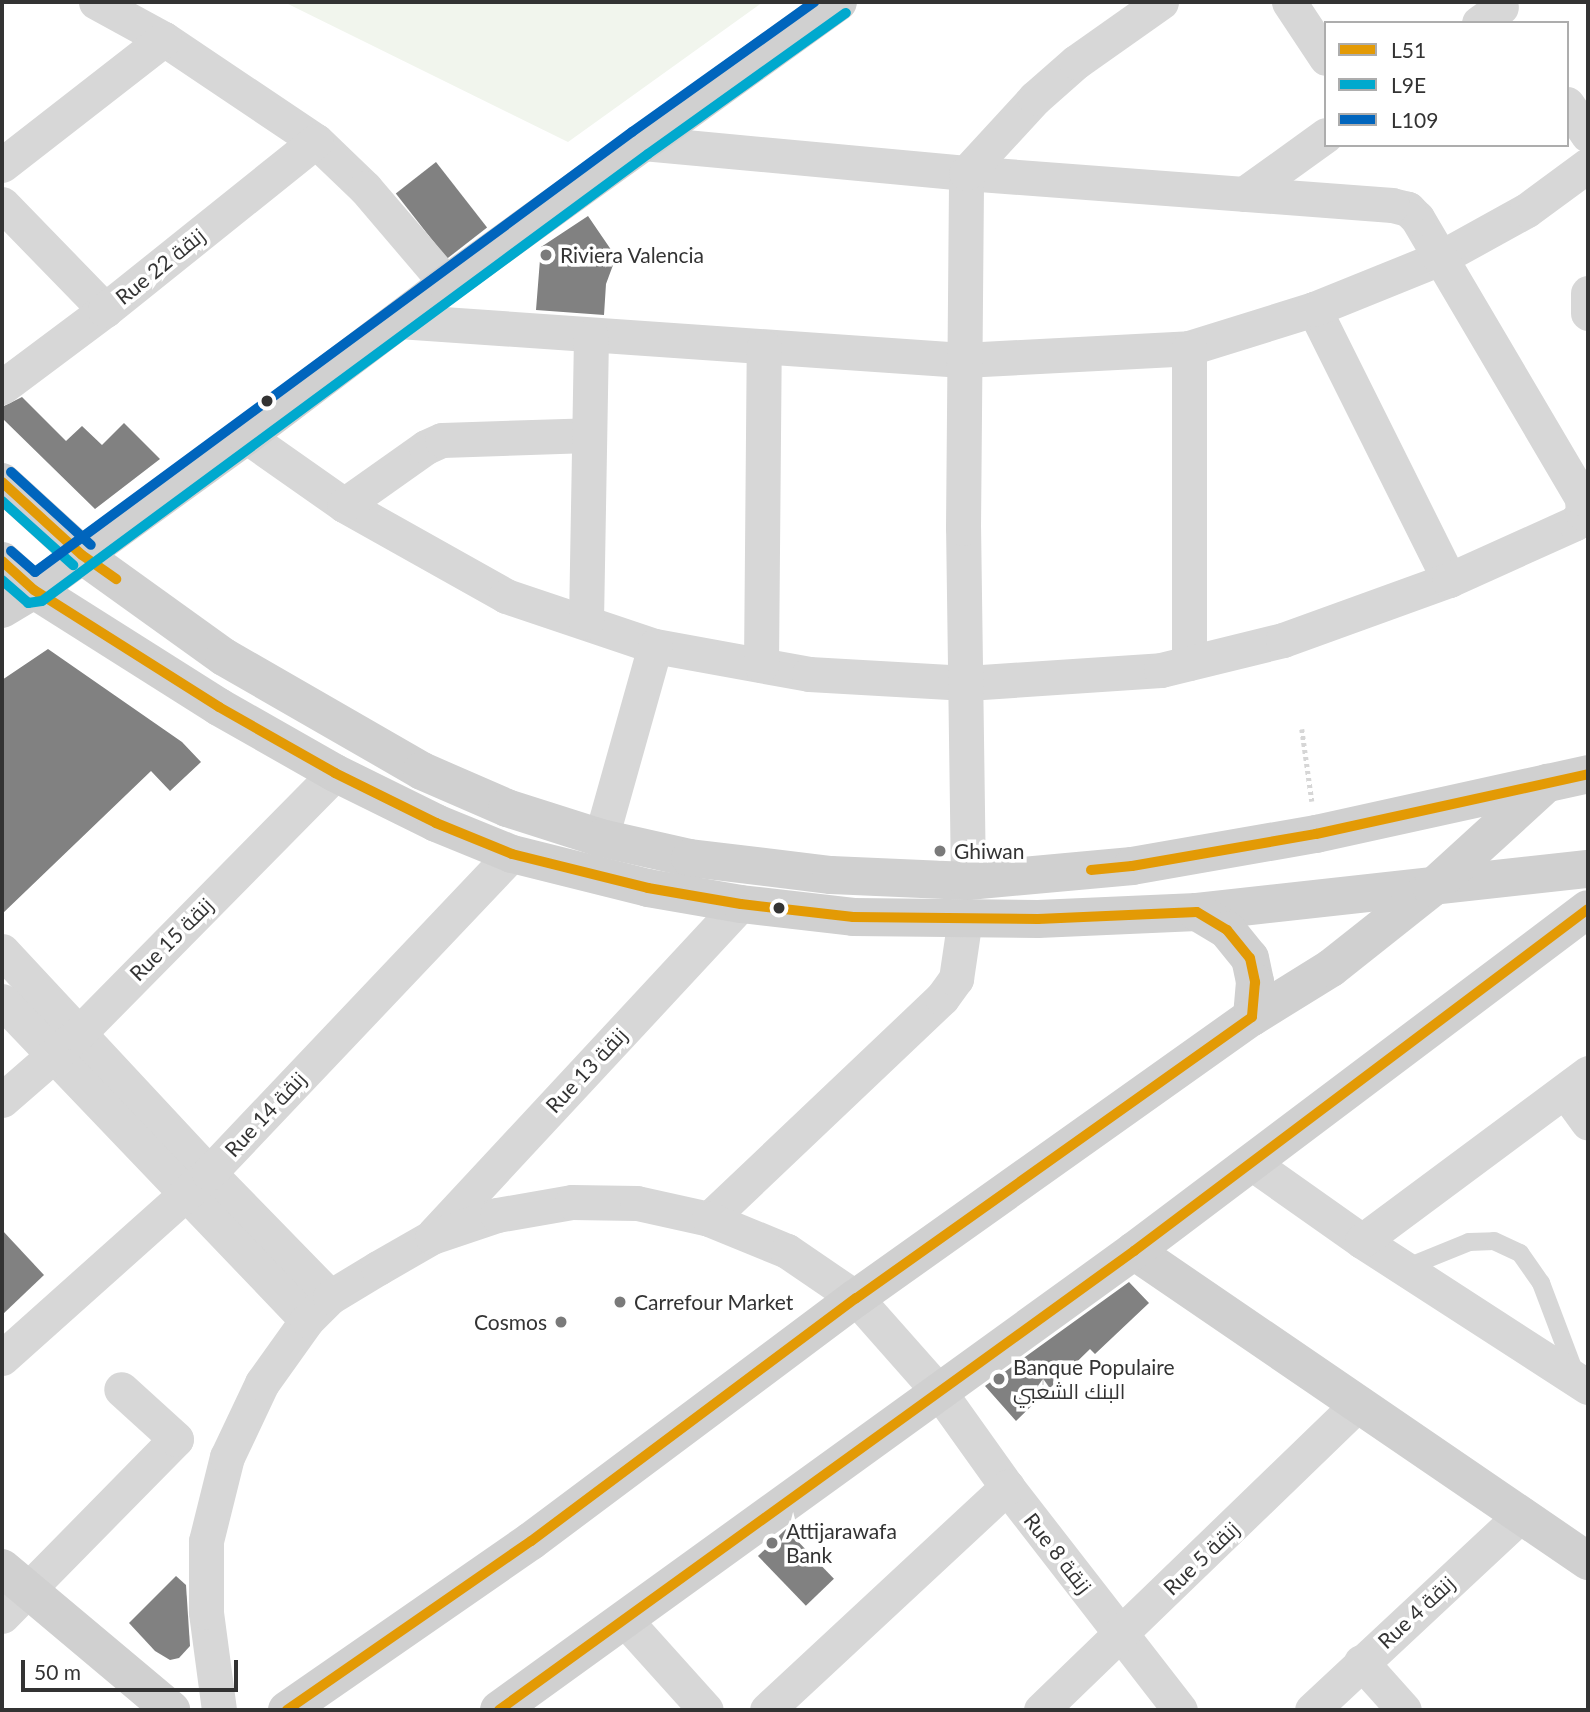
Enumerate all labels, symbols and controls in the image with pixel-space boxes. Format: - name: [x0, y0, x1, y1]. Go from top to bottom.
- legend: [1324, 21, 1569, 147]
- text: L51: [1391, 37, 1426, 62]
- text: L9E: [1391, 72, 1426, 97]
- text: L109: [1391, 107, 1438, 132]
- street label: Rue 22 زنقة: [110, 222, 210, 310]
- place label: Riviera Valencia: [560, 242, 705, 268]
- marker: Riviera Valencia: [538, 247, 554, 263]
- unlabelled marker: [260, 394, 274, 408]
- place label: Ghiwan: [954, 838, 1025, 864]
- marker: Ghiwan: [932, 843, 948, 859]
- street label: Rue 15 زنقة: [124, 892, 218, 986]
- unlabelled marker: [772, 901, 786, 915]
- street label: Rue 13 زنقة: [540, 1022, 632, 1118]
- street label: Rue 14 زنقة: [219, 1066, 311, 1162]
- place label: Carrefour Market: [634, 1289, 794, 1315]
- marker: Carrefour Market: [612, 1294, 628, 1310]
- place label: Cosmos: [474, 1309, 547, 1335]
- marker: Cosmos: [553, 1314, 569, 1330]
- place label: Banque Populaire البنك الشعبي: [1013, 1354, 1175, 1404]
- marker: Banque Populaire البنك الشعبي: [991, 1371, 1007, 1387]
- street label: Rue 8 زنقة: [1019, 1508, 1097, 1598]
- street label: Rue 5 زنقة: [1158, 1516, 1244, 1600]
- place label: Attijarawafa Bank: [786, 1518, 897, 1568]
- marker: Attijarawafa Bank: [764, 1535, 780, 1551]
- street label: Rue 4 زنقة: [1373, 1570, 1459, 1654]
- scale bar: [24, 1646, 242, 1690]
- text: 50 m: [34, 1659, 81, 1684]

